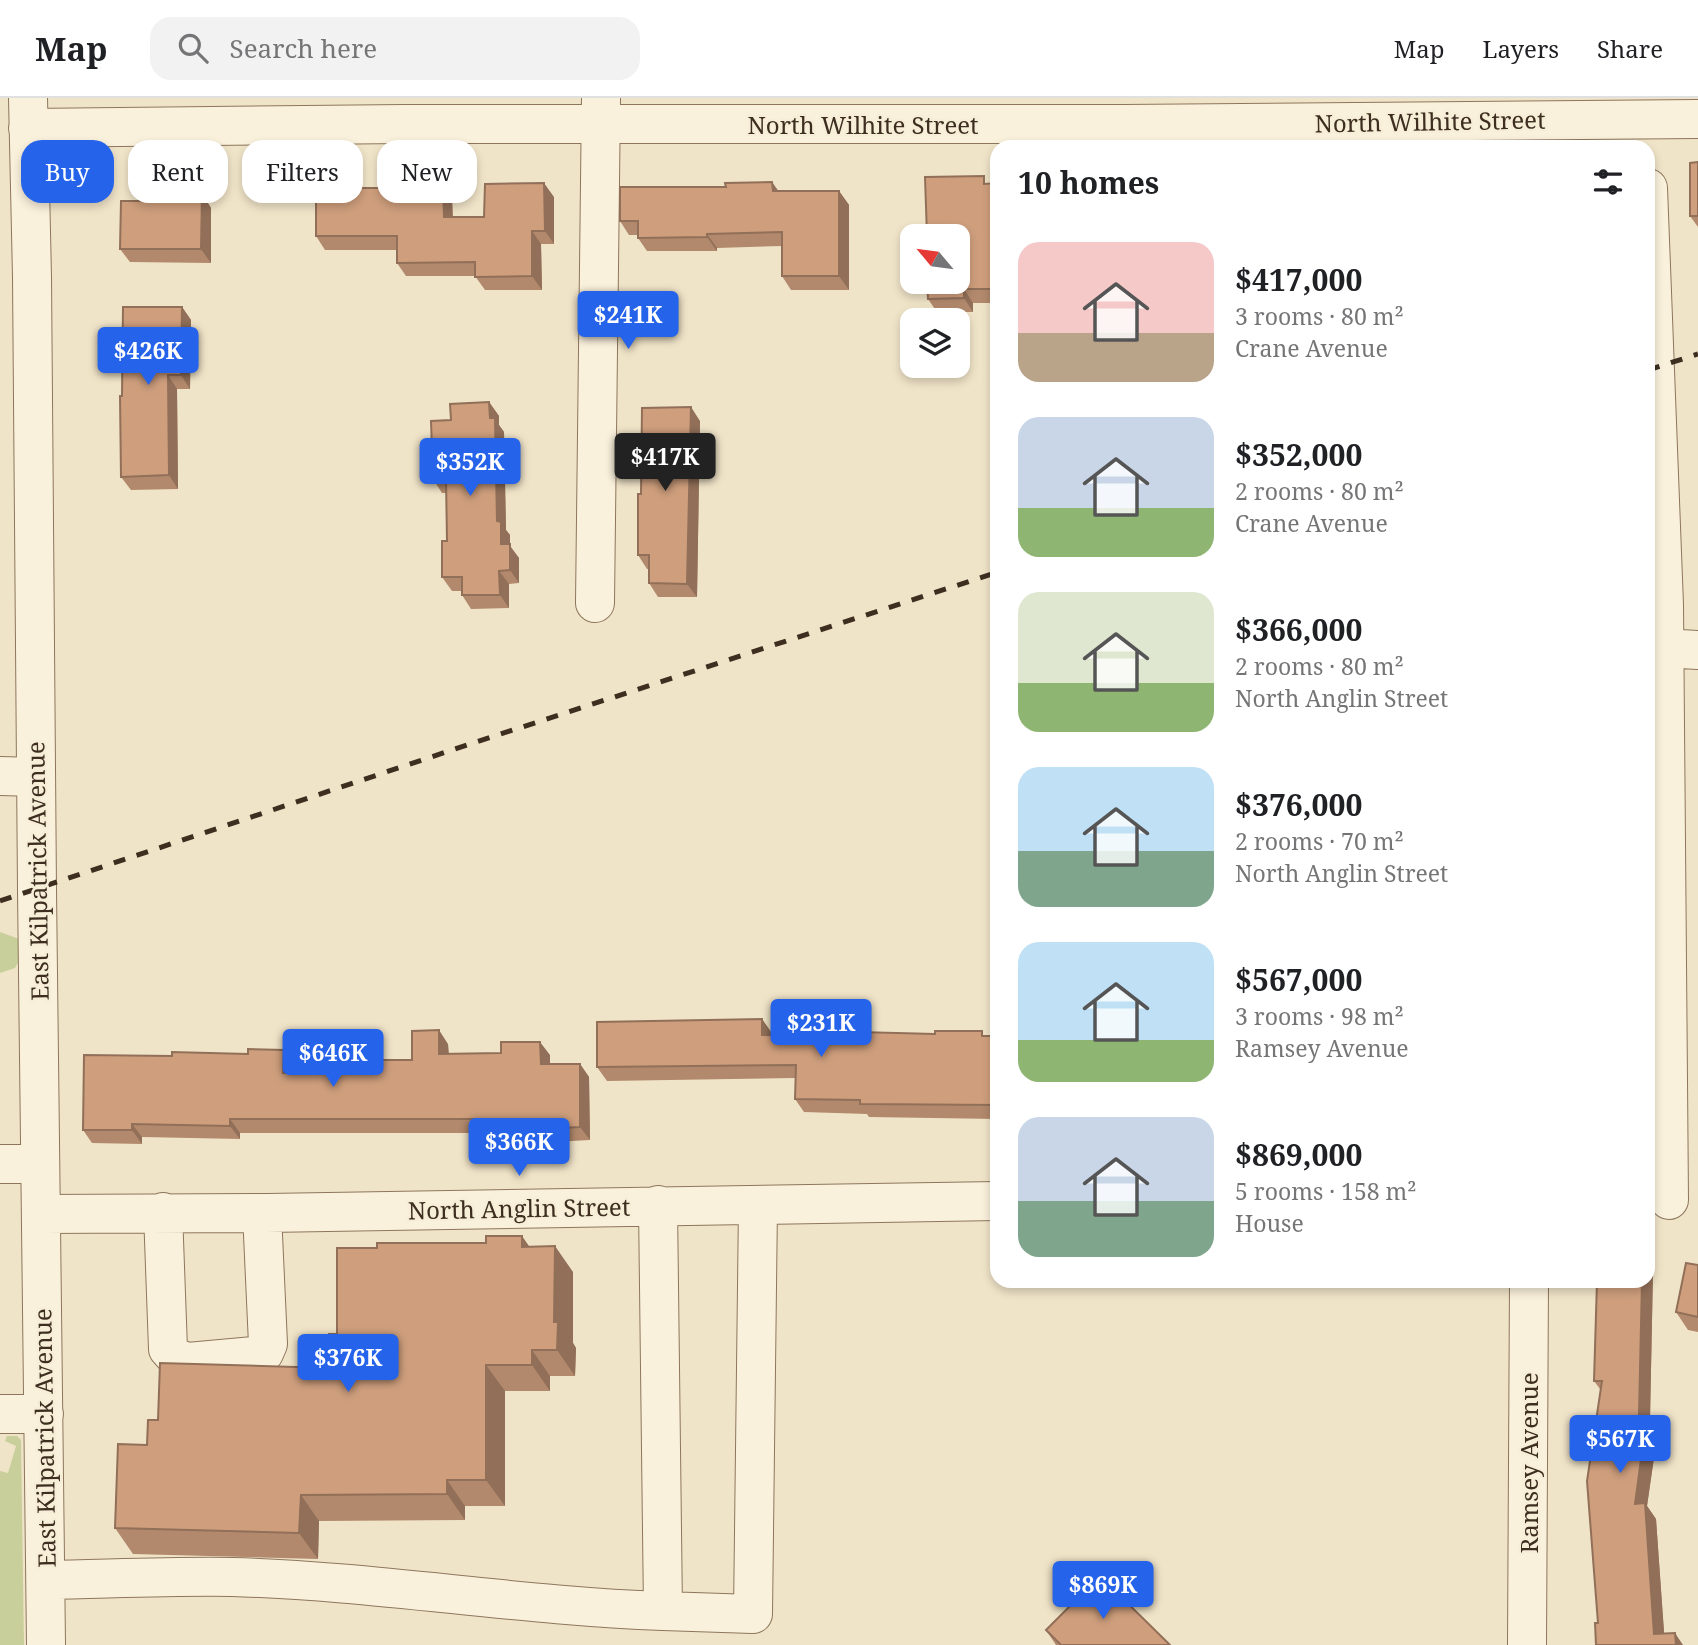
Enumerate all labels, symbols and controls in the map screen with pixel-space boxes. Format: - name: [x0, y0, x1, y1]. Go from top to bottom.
- search box: [150, 17, 640, 80]
- text: Map: [35, 26, 108, 71]
- icon: search: [174, 29, 212, 67]
- text: Search here: [230, 30, 377, 66]
- text: Map: [1394, 32, 1445, 65]
- text: Layers: [1483, 32, 1559, 65]
- text: Share: [1597, 32, 1663, 65]
- street label: North Wilhite Street: [1314, 102, 1546, 140]
- street label: North Wilhite Street: [747, 108, 979, 141]
- chip: Buy: [21, 140, 114, 203]
- chip: Rent: [128, 140, 228, 203]
- chip: Filters: [242, 140, 363, 203]
- chip: New: [377, 140, 477, 203]
- text: 10 homes: [1018, 162, 1159, 203]
- icon: filters: [1589, 163, 1627, 201]
- north arrow: [900, 224, 970, 294]
- map controls: [900, 224, 970, 378]
- text: $417,000: [1235, 259, 1362, 300]
- icon: home: [1074, 270, 1158, 354]
- pin: $241K: [579, 292, 677, 351]
- text: $241K: [594, 298, 662, 330]
- text: 3 rooms · 80 m²: [1235, 300, 1404, 332]
- button: layers: [900, 308, 970, 378]
- pin: $426K: [99, 328, 197, 387]
- text: Crane Avenue: [1235, 332, 1388, 364]
- text: $426K: [114, 334, 182, 366]
- pin: $417K: [616, 434, 714, 493]
- text: $352,000: [1235, 434, 1362, 475]
- pin: $352K: [421, 438, 519, 498]
- text: $417K: [631, 440, 699, 472]
- text: $352K: [436, 445, 504, 477]
- icon: home: [1074, 445, 1158, 529]
- text: 2 rooms · 80 m²: [1235, 475, 1404, 507]
- text: Crane Avenue: [1235, 507, 1388, 539]
- text: $366,000: [1235, 609, 1362, 650]
- icon: home: [1074, 620, 1158, 704]
- text: 2 rooms · 80 m²: [1235, 650, 1404, 682]
- text: North Anglin Street: [1235, 682, 1448, 714]
- street label: East Kilpatrick Avenue: [18, 741, 56, 1001]
- text: $376,000: [1235, 784, 1362, 825]
- icon: home: [1074, 795, 1158, 879]
- text: 2 rooms · 70 m²: [1235, 825, 1404, 857]
- text: North Anglin Street: [1235, 857, 1448, 889]
- text: $567,000: [1235, 959, 1362, 1000]
- icon: home: [1074, 970, 1158, 1054]
- pin: $231K: [772, 1000, 870, 1059]
- text: 3 rooms · 98 m²: [1235, 1000, 1404, 1032]
- text: $231K: [787, 1006, 855, 1038]
- pin: $646K: [284, 1030, 382, 1089]
- text: Ramsey Avenue: [1235, 1032, 1409, 1064]
- text: $646K: [299, 1036, 367, 1068]
- pin: $366K: [470, 1118, 568, 1178]
- text: $366K: [485, 1125, 553, 1157]
- text: $869,000: [1235, 1134, 1362, 1175]
- icon: home: [1074, 1145, 1158, 1229]
- text: 5 rooms · 158 m²: [1235, 1175, 1417, 1207]
- street label: North Anglin Street: [407, 1190, 631, 1226]
- text: House: [1235, 1207, 1304, 1239]
- street label: East Kilpatrick Avenue: [25, 1308, 63, 1568]
- pin: $376K: [299, 1334, 397, 1394]
- text: $376K: [314, 1341, 382, 1373]
- street label: Ramsey Avenue: [1512, 1372, 1545, 1554]
- pin: $567K: [1571, 1416, 1669, 1475]
- text: $567K: [1586, 1422, 1654, 1454]
- pin: $869K: [1054, 1562, 1152, 1621]
- text: $869K: [1069, 1568, 1137, 1600]

